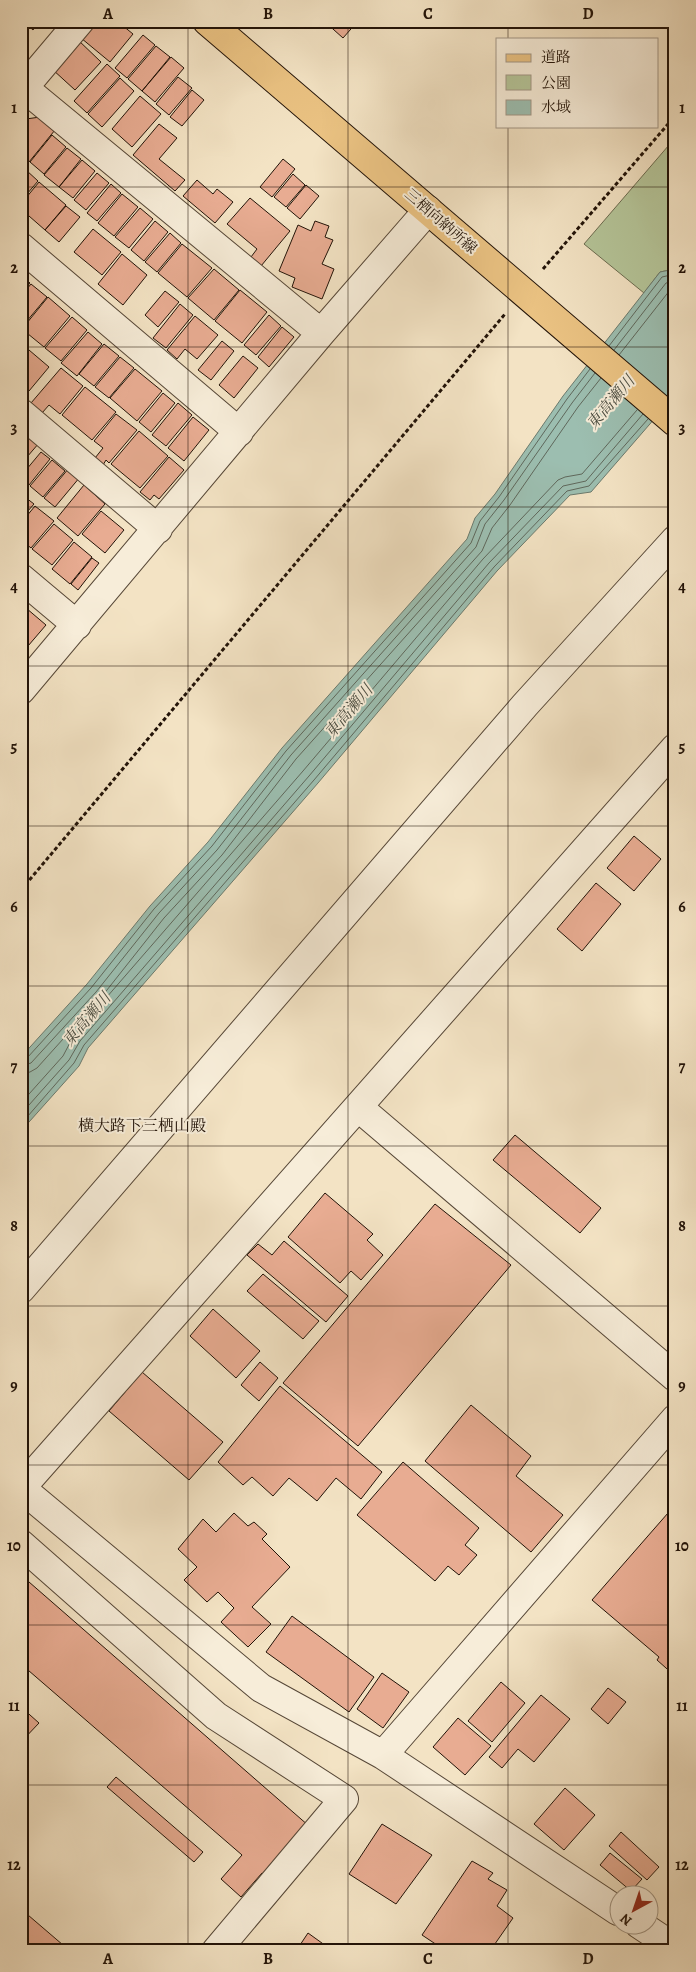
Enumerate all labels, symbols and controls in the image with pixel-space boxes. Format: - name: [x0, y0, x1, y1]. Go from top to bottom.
- text: A: [102, 3, 114, 25]
- text: B: [263, 3, 273, 25]
- text: C: [423, 3, 433, 25]
- text: D: [582, 3, 594, 25]
- legend: [496, 38, 658, 128]
- text: 道路: [541, 47, 571, 67]
- text: 公園: [541, 73, 571, 93]
- text: 1: [11, 97, 17, 119]
- text: 水域: [541, 97, 571, 117]
- text: 1: [679, 97, 685, 119]
- street label: 三栖向納所線: [400, 184, 482, 258]
- text: 2: [10, 257, 18, 279]
- text: 2: [678, 257, 686, 279]
- water label: 東高瀬川: [582, 370, 641, 434]
- text: 3: [11, 417, 18, 439]
- text: 3: [679, 417, 686, 439]
- text: 4: [10, 576, 18, 598]
- text: 4: [678, 576, 686, 598]
- water label: 東高瀬川: [320, 679, 379, 743]
- text: 5: [11, 736, 18, 758]
- text: 5: [679, 736, 686, 758]
- text: 6: [10, 896, 18, 918]
- text: 6: [678, 896, 686, 918]
- water label: 東高瀬川: [58, 987, 117, 1051]
- text: 7: [11, 1056, 18, 1078]
- text: 7: [679, 1056, 686, 1078]
- district label: 横大路下三栖山殿: [78, 1115, 206, 1137]
- text: 8: [10, 1215, 18, 1237]
- text: 8: [678, 1215, 686, 1237]
- text: 9: [10, 1375, 18, 1397]
- text: 9: [678, 1375, 686, 1397]
- text: 10: [7, 1535, 21, 1557]
- text: 10: [675, 1535, 689, 1557]
- text: 11: [8, 1695, 20, 1717]
- text: 11: [676, 1695, 688, 1717]
- text: 12: [7, 1854, 21, 1876]
- text: 12: [675, 1854, 689, 1876]
- north arrow: [608, 1884, 658, 1934]
- text: N: [616, 1909, 636, 1930]
- text: A: [102, 1948, 114, 1970]
- text: B: [263, 1948, 273, 1970]
- text: C: [423, 1948, 433, 1970]
- text: D: [582, 1948, 594, 1970]

